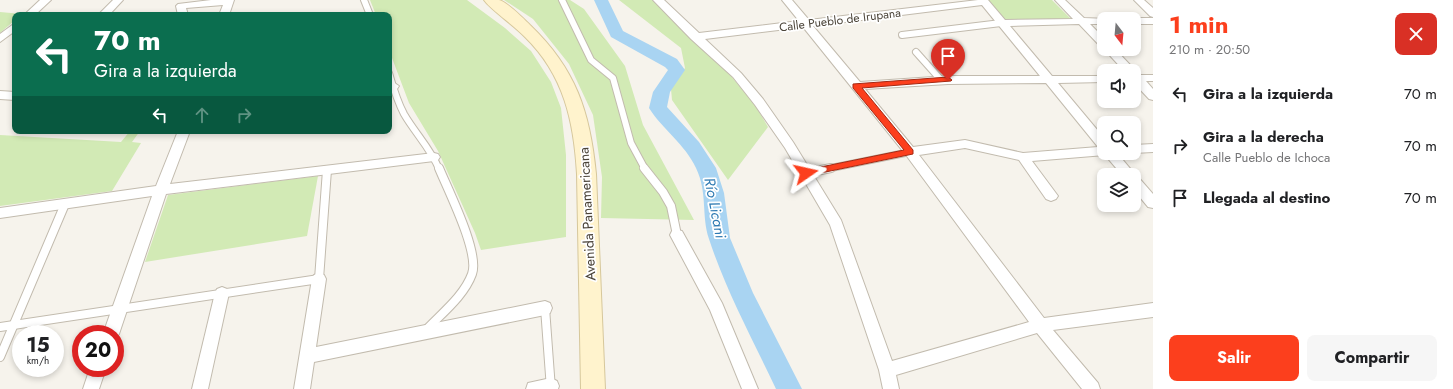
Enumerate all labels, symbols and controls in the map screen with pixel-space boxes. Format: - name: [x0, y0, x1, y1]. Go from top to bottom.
- street label: Calle Pueblo de Irupana: [778, 4, 902, 36]
- text: 1 min: [1169, 7, 1229, 42]
- north arrow: [1097, 12, 1141, 56]
- map controls: [1097, 12, 1141, 212]
- button: close: [1395, 13, 1437, 55]
- text: 70 m: [94, 20, 161, 61]
- icon: left: [28, 28, 80, 80]
- pin: [931, 39, 965, 80]
- text: 210 m · 20:50: [1169, 40, 1250, 59]
- icon: arrive: [937, 45, 959, 67]
- text: Gira a la izquierda: [94, 58, 237, 84]
- button: sound: [1097, 64, 1141, 108]
- icon: left: [1169, 83, 1191, 105]
- text: Gira a la izquierda: [1203, 83, 1333, 105]
- text: 70 m: [1404, 83, 1437, 105]
- icon: left: [149, 104, 171, 126]
- icon: ahead: [191, 104, 213, 126]
- icon: right: [233, 104, 255, 126]
- button: search: [1097, 116, 1141, 160]
- text: Gira a la derecha: [1203, 126, 1324, 148]
- icon: right: [1169, 135, 1191, 157]
- text: 70 m: [1404, 135, 1437, 157]
- street label: Avenida Panamericana: [574, 147, 600, 281]
- text: Calle Pueblo de Ichoca: [1203, 148, 1330, 167]
- position arrow: [785, 152, 827, 194]
- button: layers: [1097, 168, 1141, 212]
- water label: Río Licani: [698, 176, 732, 240]
- icon: arrive: [1169, 187, 1191, 209]
- text: Llegada al destino: [1203, 187, 1330, 209]
- text: 70 m: [1404, 187, 1437, 209]
- speed limit sign: 20: [72, 325, 124, 377]
- text: 15: [26, 331, 50, 360]
- button: Salir: [1169, 335, 1299, 381]
- button: Compartir: [1307, 335, 1437, 381]
- text: km/h: [27, 353, 49, 368]

